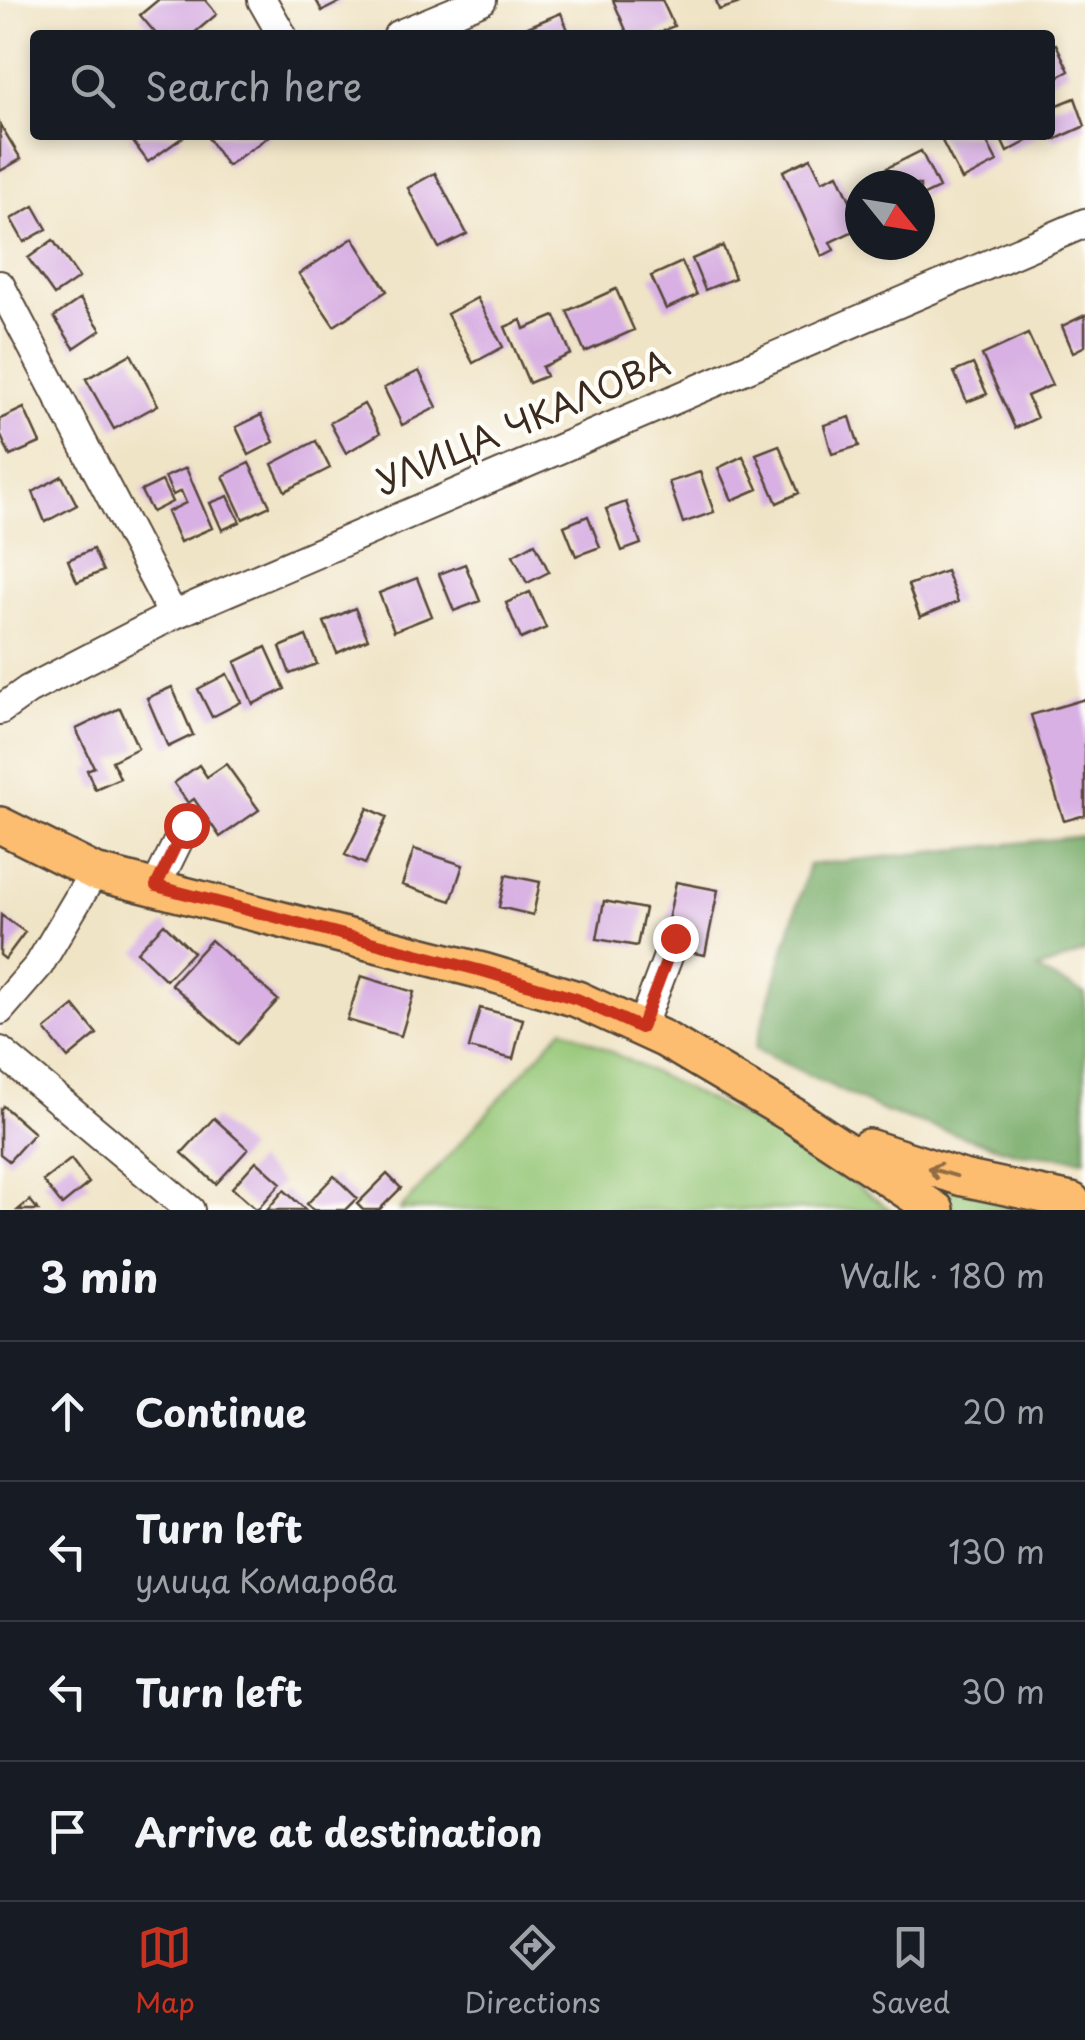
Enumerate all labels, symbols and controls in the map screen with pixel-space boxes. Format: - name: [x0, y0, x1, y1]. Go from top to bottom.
- search box: [30, 30, 1055, 140]
- text: Search here: [145, 57, 362, 114]
- icon: search: [65, 58, 120, 113]
- north arrow: [845, 170, 935, 260]
- street label: УЛИЦА ЧКАЛОВА: [367, 335, 677, 507]
- route start: [164, 803, 210, 849]
- route end: [653, 916, 699, 962]
- one-way arrow: [927, 1162, 959, 1180]
- text: 3 min: [40, 1244, 158, 1307]
- text: Walk · 180 m: [839, 1251, 1045, 1299]
- text: Continue: [135, 1383, 306, 1440]
- icon: ahead: [40, 1384, 95, 1439]
- text: 20 m: [963, 1387, 1045, 1435]
- text: Turn left: [135, 1499, 303, 1556]
- icon: left: [40, 1524, 95, 1579]
- text: 130 m: [948, 1527, 1045, 1575]
- text: улица Комарова: [135, 1556, 397, 1604]
- text: Turn left: [135, 1663, 303, 1720]
- icon: left: [40, 1664, 95, 1719]
- text: 30 m: [961, 1667, 1045, 1715]
- text: Arrive at destination: [135, 1803, 543, 1860]
- icon: arrive: [40, 1804, 95, 1859]
- tab: Map: [135, 1920, 195, 2023]
- tab: Directions: [465, 1920, 601, 2023]
- tab: Saved: [871, 1920, 950, 2023]

